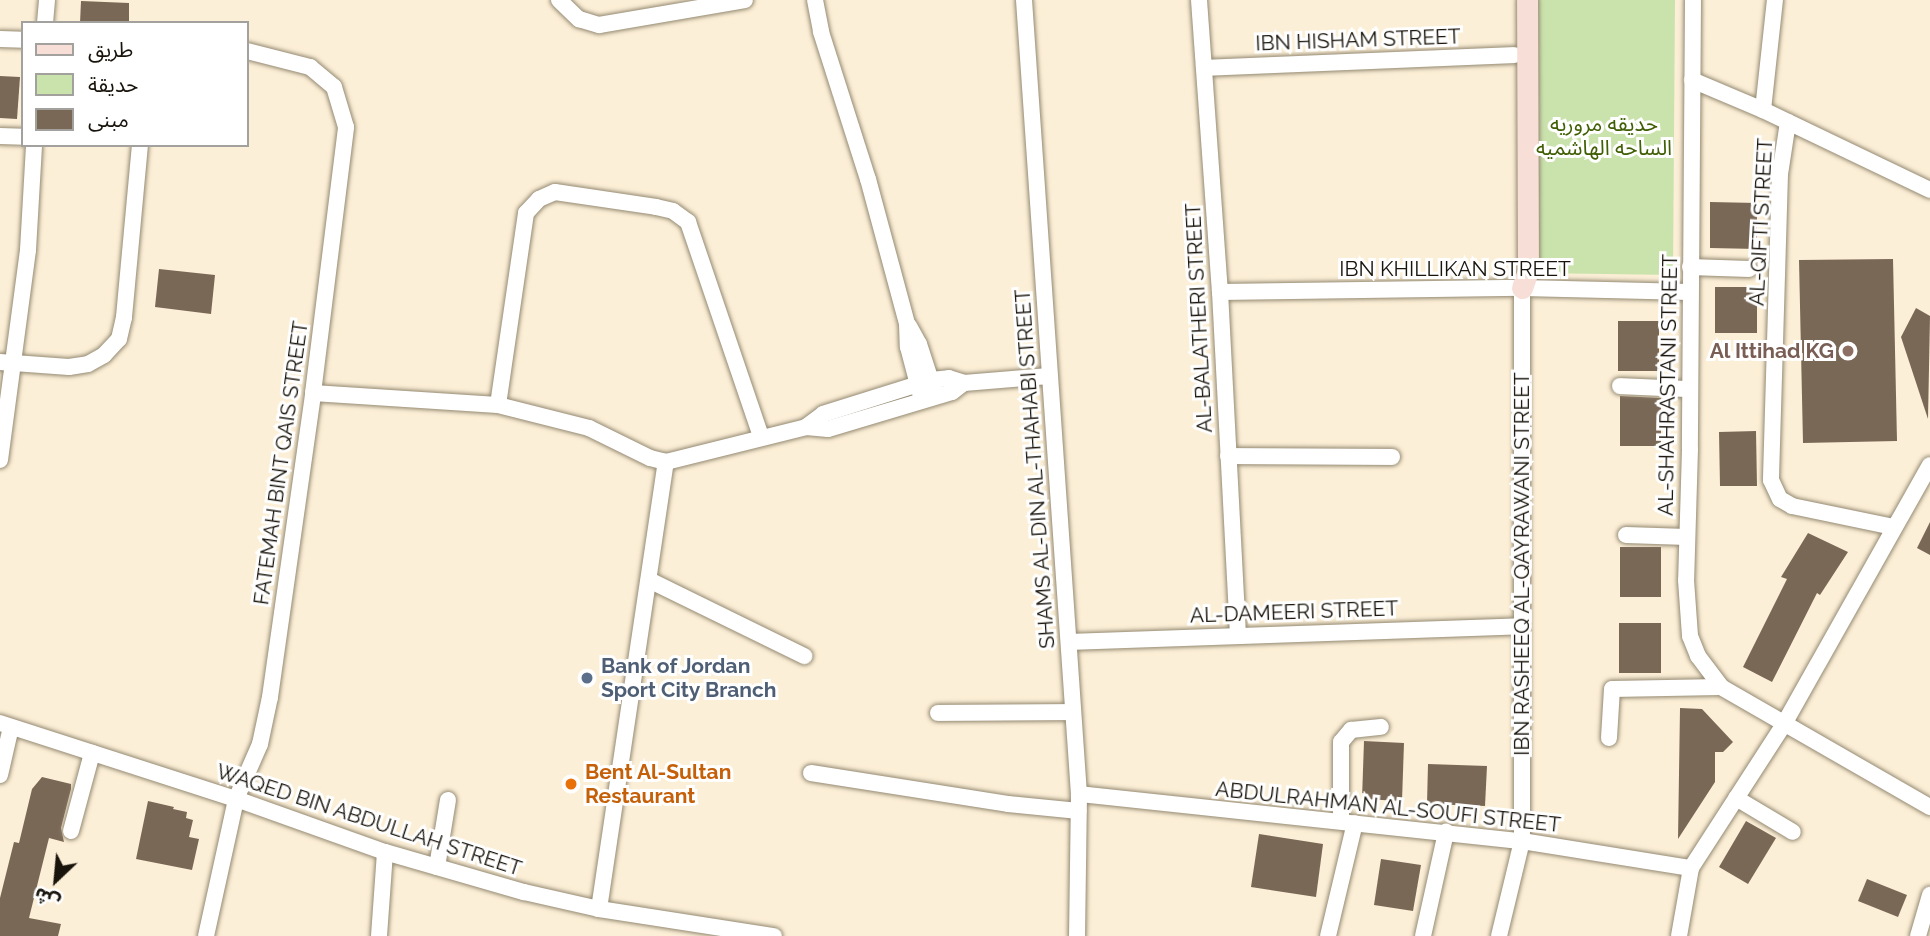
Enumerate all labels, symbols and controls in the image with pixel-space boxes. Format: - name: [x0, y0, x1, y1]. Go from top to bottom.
- legend: [21, 21, 248, 147]
- street label: IBN HISHAM STREET: [1255, 24, 1461, 56]
- text: طريق: [88, 37, 133, 62]
- text: حديقة: [88, 72, 138, 97]
- text: مبنى: [88, 107, 129, 132]
- park label: حديقه مروريه الساحه الهاشميه: [1536, 111, 1672, 161]
- street label: AL-QIFTI STREET: [1744, 137, 1778, 307]
- street label: AL-BALATHERI STREET: [1180, 203, 1218, 433]
- street label: AL-SHAHRASTANI STREET: [1653, 254, 1683, 516]
- street label: IBN KHILLIKAN STREET: [1339, 256, 1571, 282]
- street label: SHAMS AL-DIN AL-THAHABI STREET: [1010, 288, 1060, 650]
- street label: FATEMAH BINT QAIS STREET: [249, 319, 313, 607]
- place label: Al Ittihad KG: [1709, 338, 1834, 364]
- marker: Al Ittihad KG: [1840, 343, 1856, 359]
- street label: IBN RASHEEQ AL-QAYRAWANI STREET: [1509, 372, 1535, 756]
- street label: AL-DAMEERI STREET: [1189, 596, 1399, 628]
- place label: Bank of Jordan Sport City Branch: [601, 653, 777, 703]
- marker: Bank of Jordan Sport City Branch: [579, 670, 595, 686]
- street label: WAQED BIN ABDULLAH STREET: [213, 759, 525, 881]
- place label: Bent Al-Sultan Restaurant: [585, 759, 732, 809]
- marker: Bent Al-Sultan Restaurant: [563, 776, 579, 792]
- street label: ABDULRAHMAN AL-SOUFI STREET: [1214, 776, 1562, 838]
- north arrow: [21, 845, 91, 915]
- text: ش: [30, 883, 63, 914]

